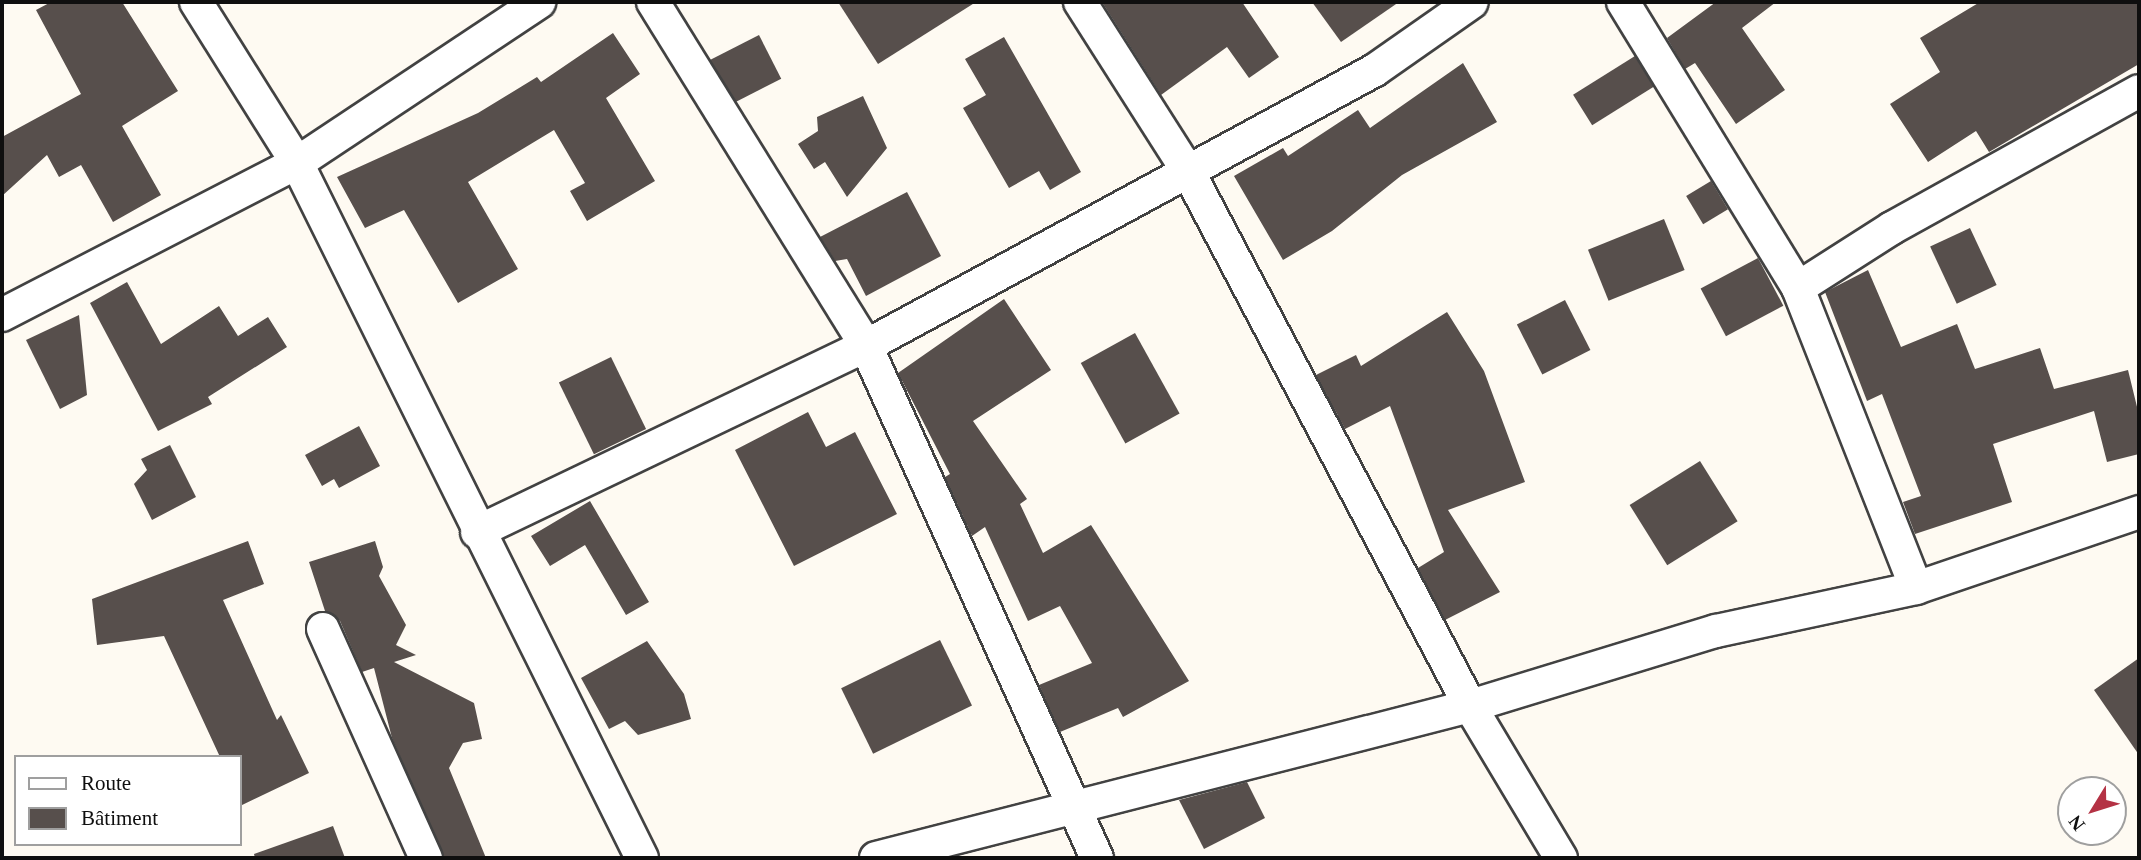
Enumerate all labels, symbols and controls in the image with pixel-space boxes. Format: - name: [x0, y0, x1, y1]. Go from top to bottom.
- legend: [14, 755, 242, 846]
- text: Route: [81, 771, 131, 795]
- north arrow: [2057, 776, 2127, 846]
- text: Bâtiment: [81, 806, 158, 830]
- text: N: [2064, 811, 2089, 835]

